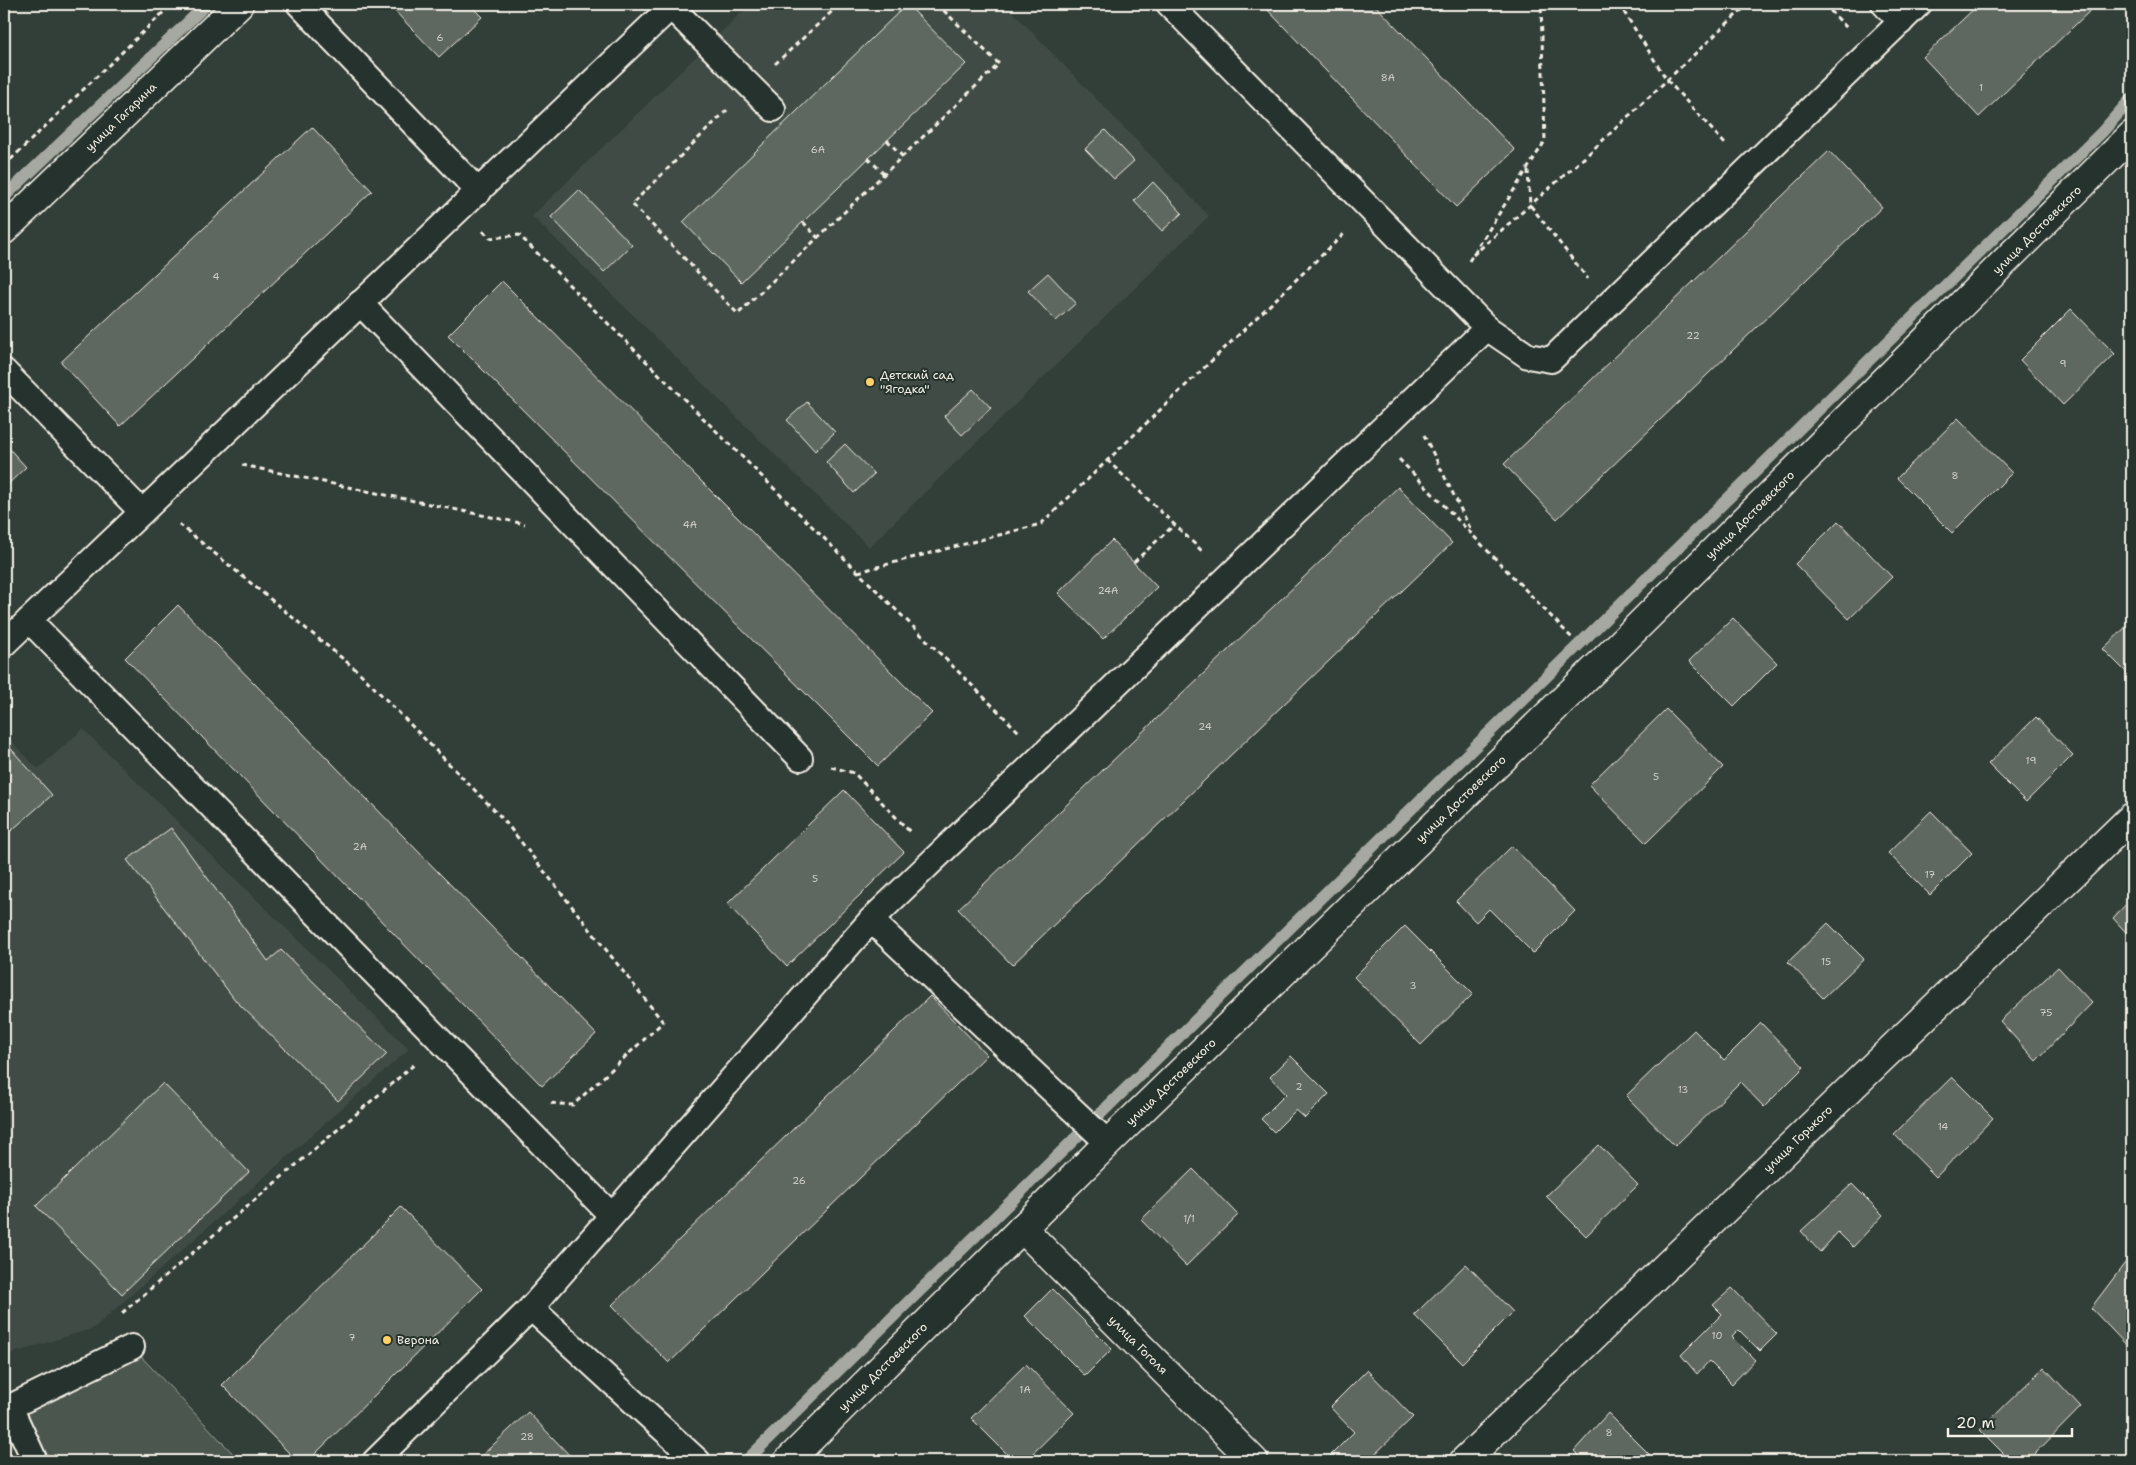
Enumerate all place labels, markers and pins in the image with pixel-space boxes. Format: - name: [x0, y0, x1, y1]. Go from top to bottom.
- place label: Детский сад "Ягодка": [880, 367, 954, 397]
- marker: Детский сад "Ягодка": [864, 376, 876, 388]
- place label: Верона: [397, 1332, 440, 1348]
- marker: Верона: [381, 1334, 393, 1346]

